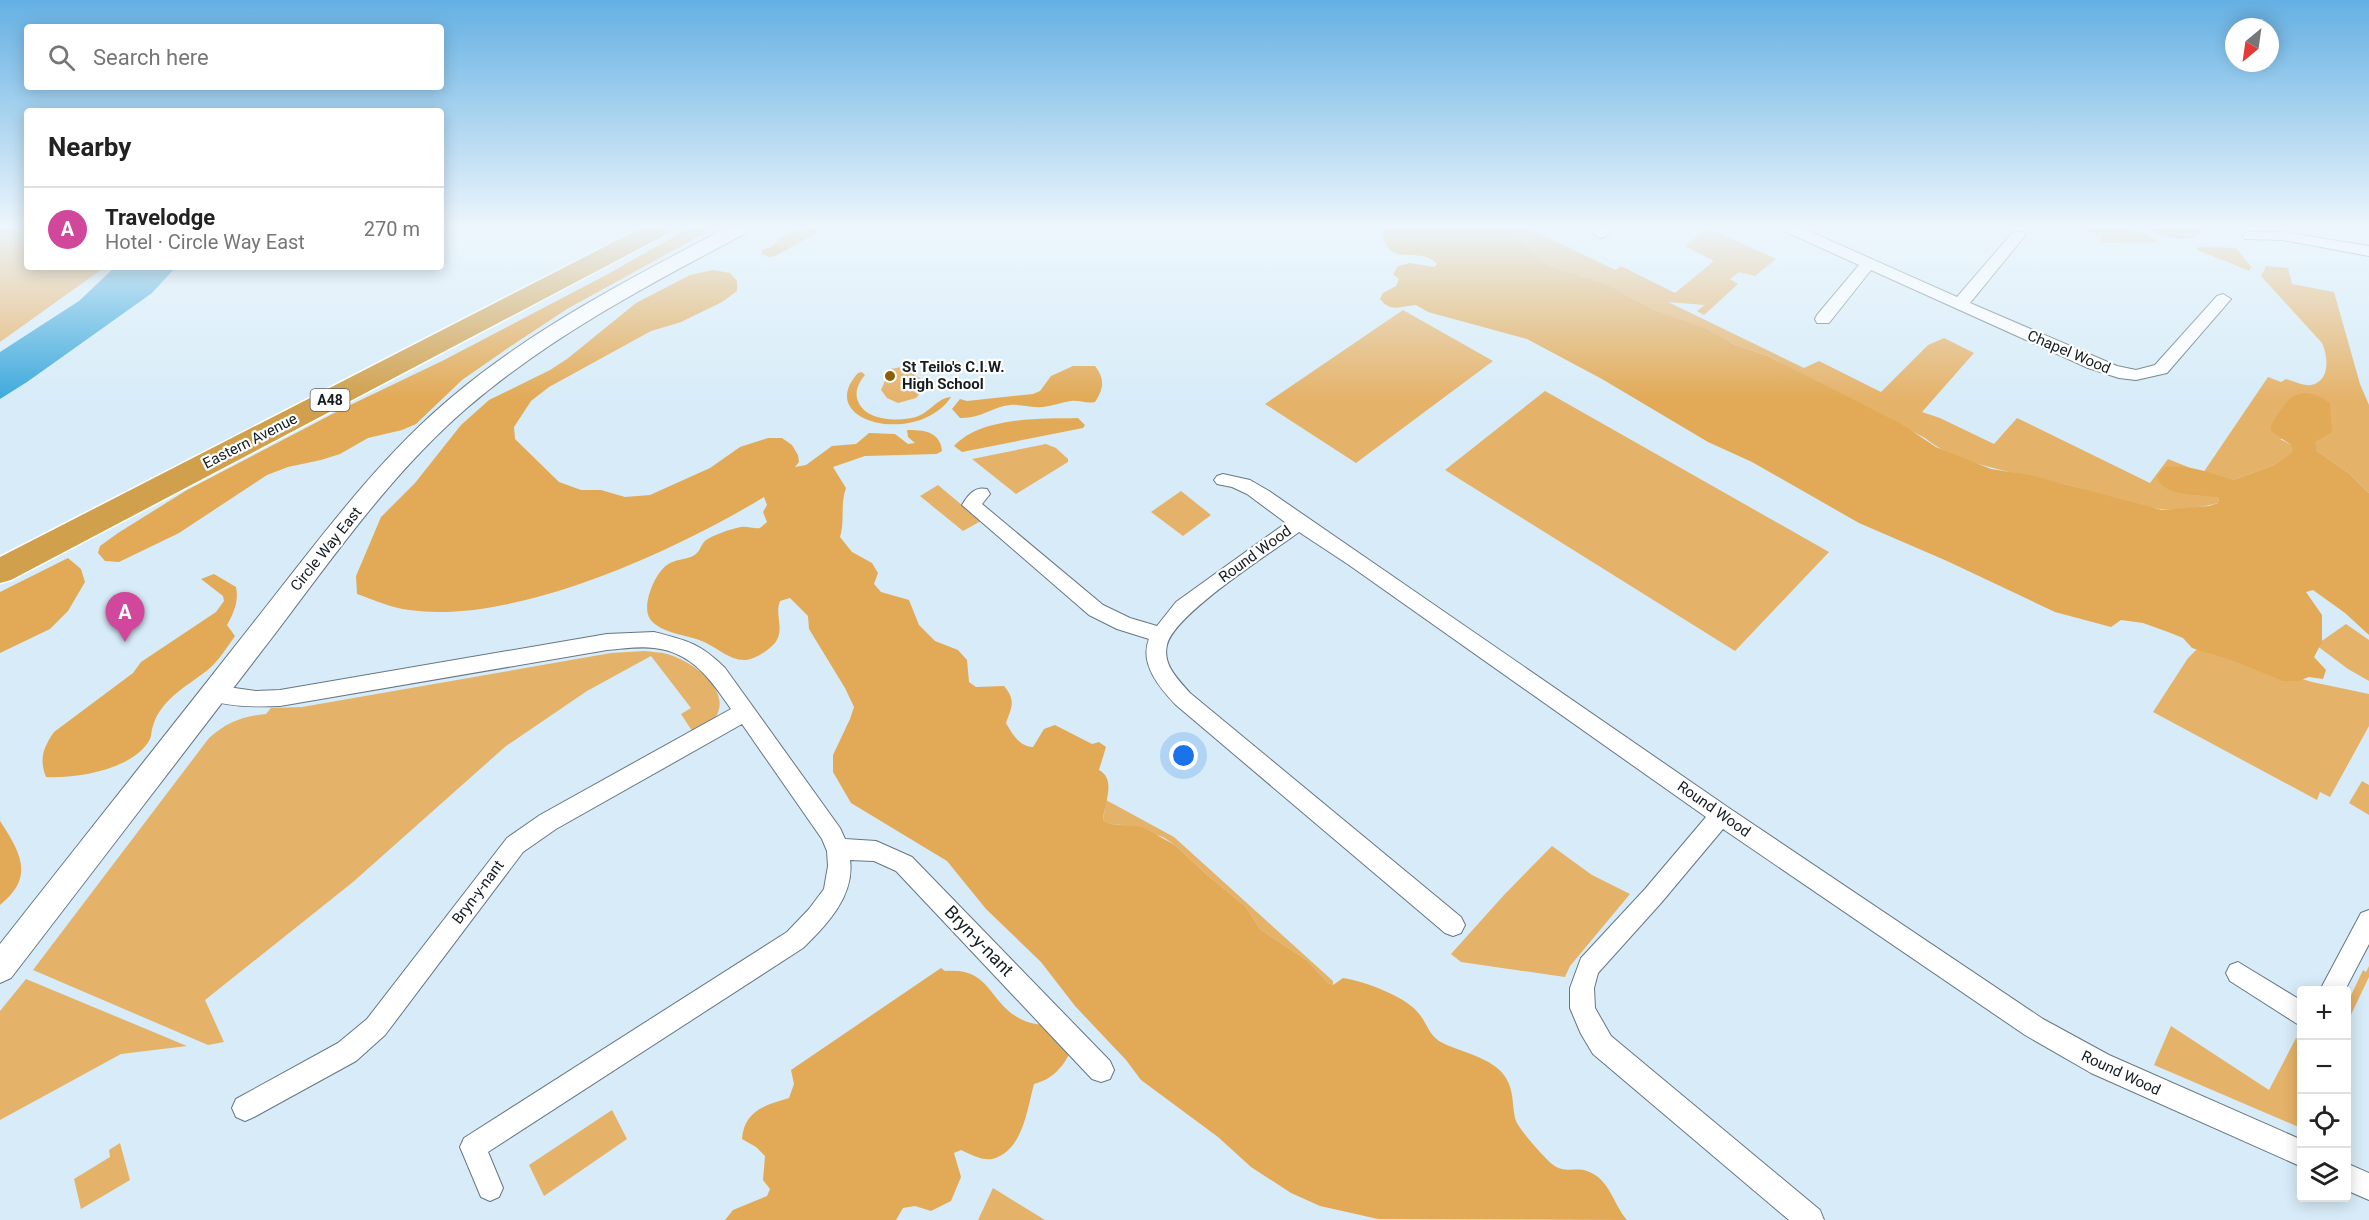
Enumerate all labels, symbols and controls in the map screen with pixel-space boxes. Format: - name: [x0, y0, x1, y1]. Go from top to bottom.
- north arrow: [2225, 18, 2279, 72]
- search box: [24, 24, 444, 90]
- icon: search: [45, 41, 78, 74]
- text: Search here: [93, 45, 209, 70]
- text: Nearby: [48, 132, 131, 162]
- text: Travelodge: [105, 205, 215, 230]
- text: A: [61, 217, 74, 241]
- text: 270 m: [364, 217, 420, 241]
- text: Hotel · Circle Way East: [105, 230, 305, 254]
- street label: Chapel Wood: [2025, 326, 2113, 378]
- place label: St Teilo's C.I.W. High School: [902, 358, 1005, 393]
- marker: St Teilo's C.I.W. High School: [883, 369, 897, 383]
- road number: A48: [310, 389, 350, 411]
- street label: Eastern Avenue: [200, 409, 300, 472]
- street label: Circle Way East: [287, 503, 365, 595]
- street label: Round Wood: [1215, 522, 1295, 586]
- pin: A: [106, 592, 144, 642]
- your location: [1169, 741, 1198, 770]
- street label: Round Wood: [1674, 777, 1754, 841]
- street label: Bryn-y-nant: [448, 857, 508, 927]
- street label: Bryn-y-nant: [941, 901, 1018, 980]
- map controls: [2297, 986, 2351, 1202]
- button: +: [2297, 986, 2351, 1040]
- button: −: [2297, 1040, 2351, 1094]
- street label: Round Wood: [2079, 1047, 2163, 1099]
- button: locate: [2297, 1094, 2351, 1148]
- button: layers: [2297, 1148, 2351, 1202]

